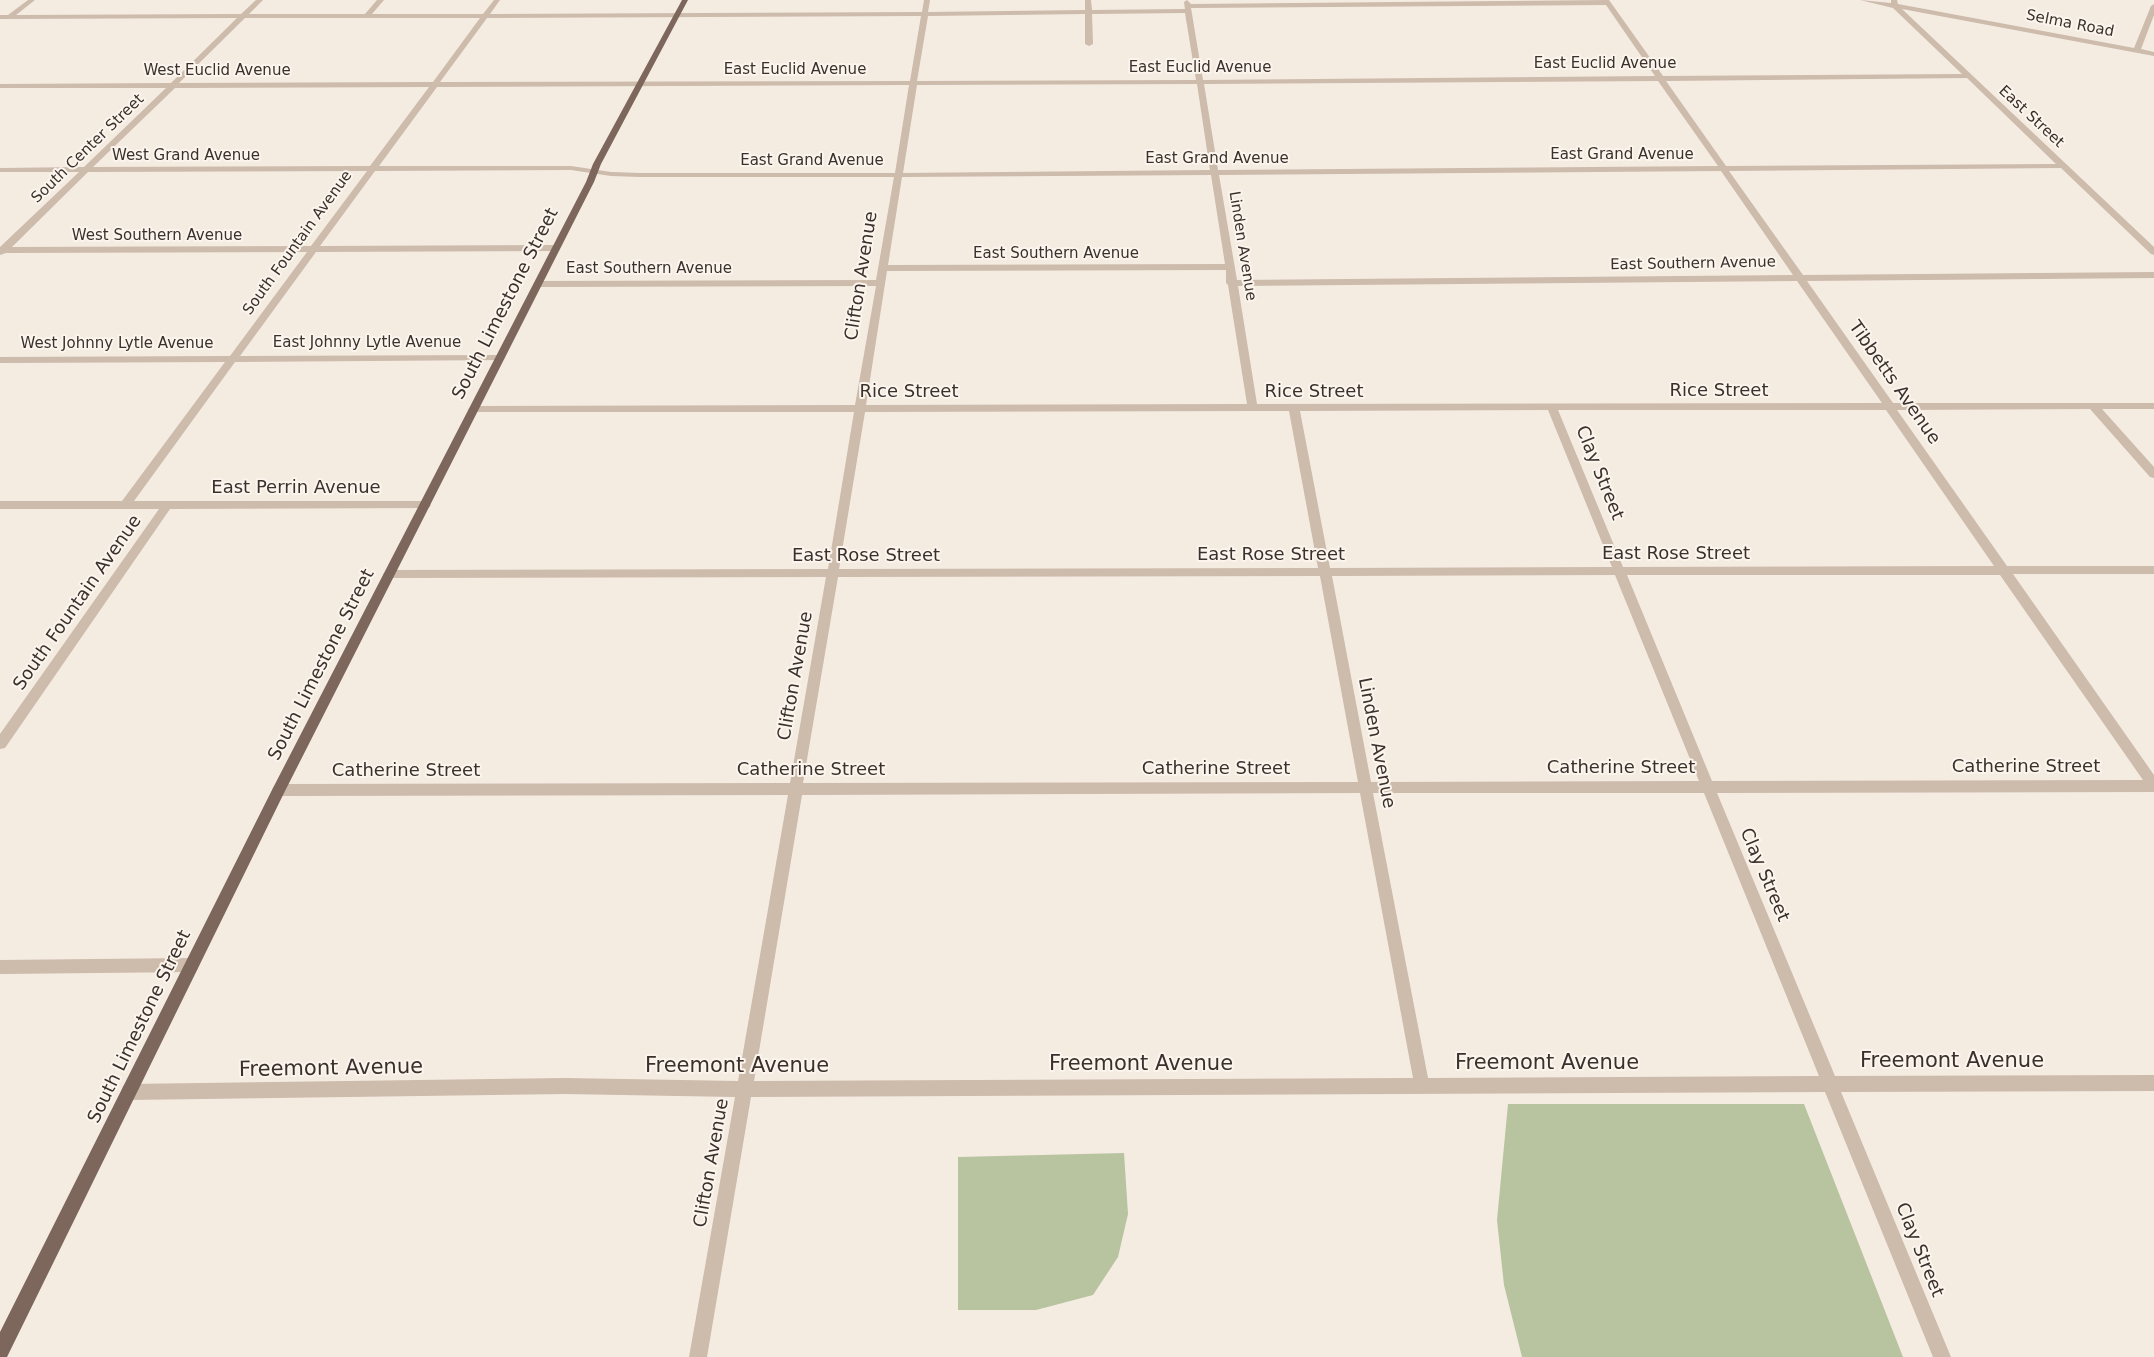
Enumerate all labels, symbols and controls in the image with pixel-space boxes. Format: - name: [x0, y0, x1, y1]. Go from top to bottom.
- street label: Selma Road: [2025, 7, 2115, 41]
- street label: East Euclid Avenue: [1534, 55, 1676, 73]
- street label: East Euclid Avenue: [1129, 59, 1271, 77]
- street label: East Euclid Avenue: [724, 61, 866, 79]
- street label: West Euclid Avenue: [143, 62, 291, 80]
- street label: East Street: [1995, 82, 2067, 152]
- street label: South Center Street: [28, 91, 148, 207]
- street label: East Grand Avenue: [1550, 146, 1694, 164]
- street label: West Grand Avenue: [112, 147, 260, 165]
- street label: East Grand Avenue: [1145, 150, 1289, 168]
- street label: East Grand Avenue: [740, 152, 884, 170]
- street label: South Fountain Avenue: [240, 167, 356, 319]
- street label: Linden Avenue: [1224, 190, 1260, 302]
- street label: South Limestone Street: [448, 205, 564, 403]
- street label: Clifton Avenue: [841, 210, 883, 342]
- street label: West Southern Avenue: [72, 227, 242, 245]
- street label: East Southern Avenue: [973, 245, 1139, 263]
- street label: East Southern Avenue: [1610, 254, 1776, 274]
- street label: East Southern Avenue: [566, 260, 732, 278]
- street label: Tibbetts Avenue: [1843, 317, 1945, 449]
- street label: East Johnny Lytle Avenue: [273, 334, 461, 352]
- street label: West Johnny Lytle Avenue: [20, 335, 214, 353]
- street label: Rice Street: [1670, 380, 1768, 402]
- street label: Rice Street: [860, 381, 958, 403]
- street label: Rice Street: [1265, 381, 1363, 403]
- street label: Clay Street: [1570, 423, 1628, 523]
- street label: East Perrin Avenue: [211, 477, 381, 499]
- street label: South Fountain Avenue: [9, 511, 147, 695]
- street label: East Rose Street: [1602, 543, 1750, 565]
- street label: East Rose Street: [1197, 544, 1345, 566]
- street label: East Rose Street: [792, 545, 940, 567]
- street label: South Limestone Street: [264, 566, 380, 764]
- street label: Clifton Avenue: [774, 610, 818, 742]
- street label: Linden Avenue: [1353, 676, 1399, 810]
- street label: Catherine Street: [1952, 756, 2100, 778]
- street label: Catherine Street: [1547, 757, 1695, 779]
- street label: Catherine Street: [1142, 758, 1290, 780]
- street label: Catherine Street: [737, 759, 885, 781]
- street label: Catherine Street: [332, 760, 480, 782]
- street label: Clay Street: [1735, 825, 1793, 925]
- street label: South Limestone Street: [84, 927, 196, 1127]
- street label: Freemont Avenue: [1860, 1049, 2044, 1075]
- street label: Freemont Avenue: [1455, 1051, 1639, 1077]
- street label: Freemont Avenue: [1049, 1052, 1233, 1078]
- street label: Freemont Avenue: [645, 1054, 829, 1080]
- street label: Freemont Avenue: [239, 1055, 423, 1083]
- street label: Clifton Avenue: [690, 1097, 734, 1229]
- street label: Clay Street: [1890, 1200, 1948, 1300]

